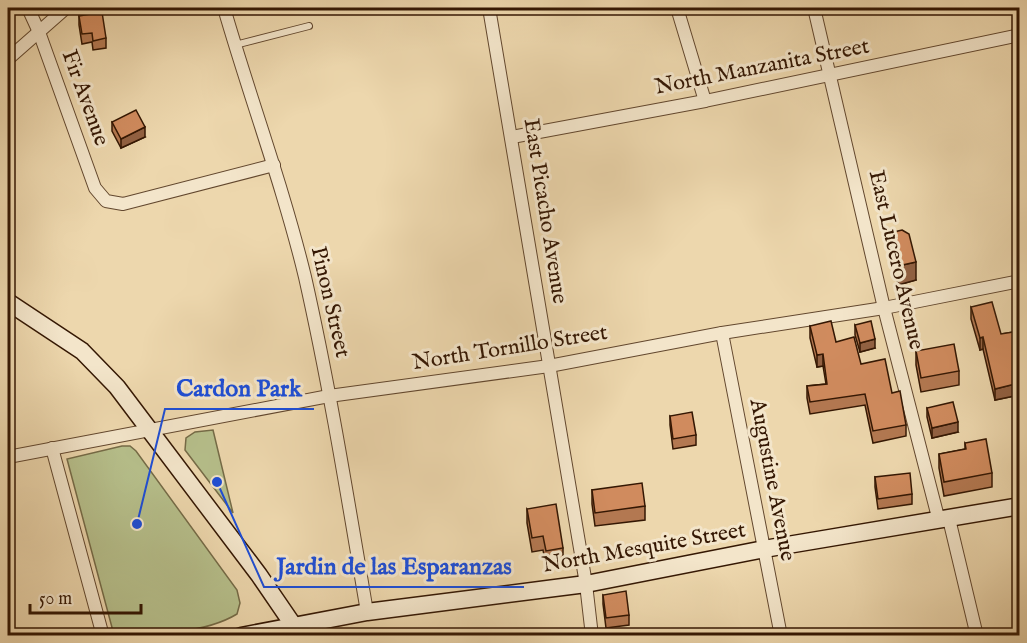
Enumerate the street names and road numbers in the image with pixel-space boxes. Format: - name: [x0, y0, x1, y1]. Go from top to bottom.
- street label: North Manzanita Street: [652, 32, 872, 102]
- street label: Fir Avenue: [55, 46, 115, 150]
- street label: East Picacho Avenue: [517, 116, 573, 306]
- street label: East Lucero Avenue: [862, 168, 930, 352]
- street label: Pinon Street: [304, 244, 356, 361]
- street label: North Tornillo Street: [410, 319, 610, 377]
- street label: Augustine Avenue: [742, 396, 801, 563]
- street label: North Mesquite Street: [540, 516, 748, 580]

